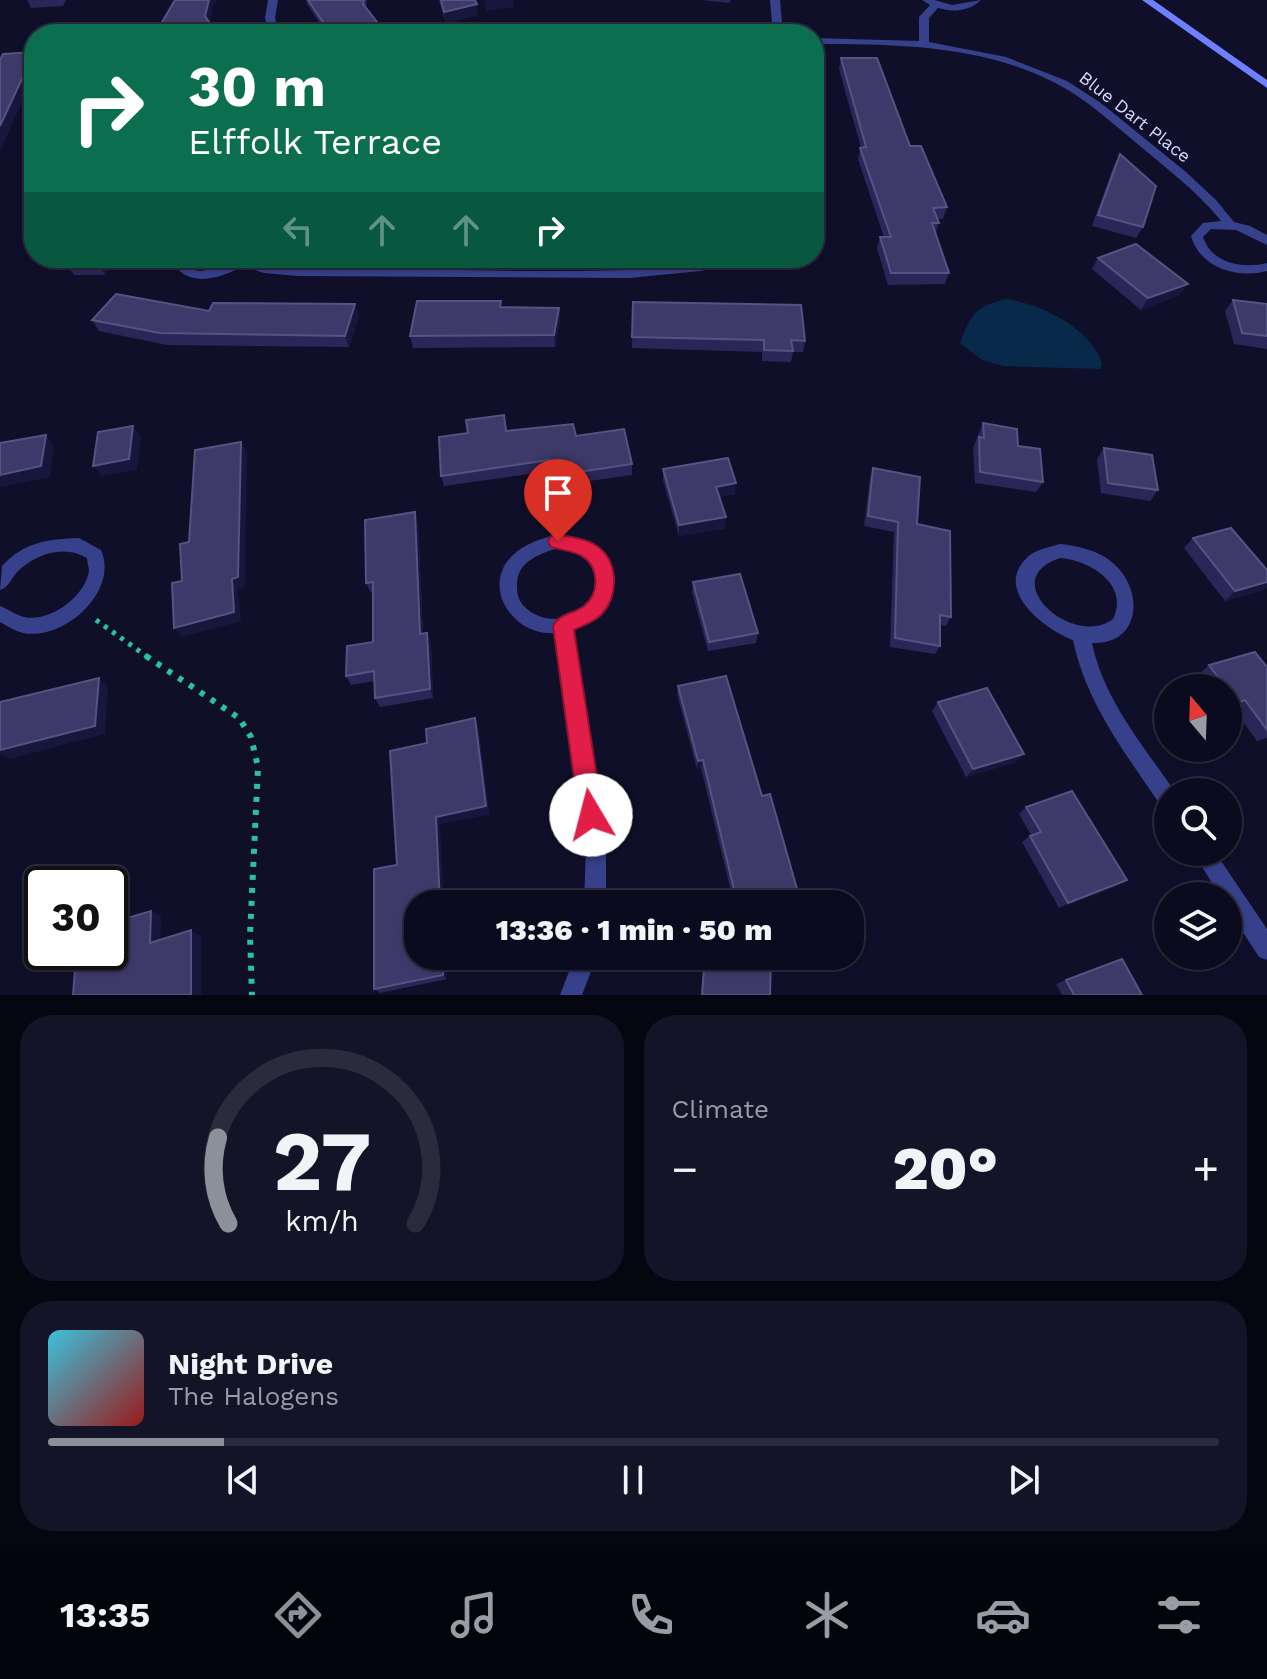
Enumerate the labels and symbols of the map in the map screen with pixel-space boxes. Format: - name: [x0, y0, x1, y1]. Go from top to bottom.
- street label: Blue Dart Place: [1075, 67, 1195, 167]
- pin: [524, 459, 592, 541]
- north arrow: [1154, 674, 1242, 762]
- position arrow: [549, 773, 633, 857]
- speed limit sign: 30: [24, 866, 128, 970]

